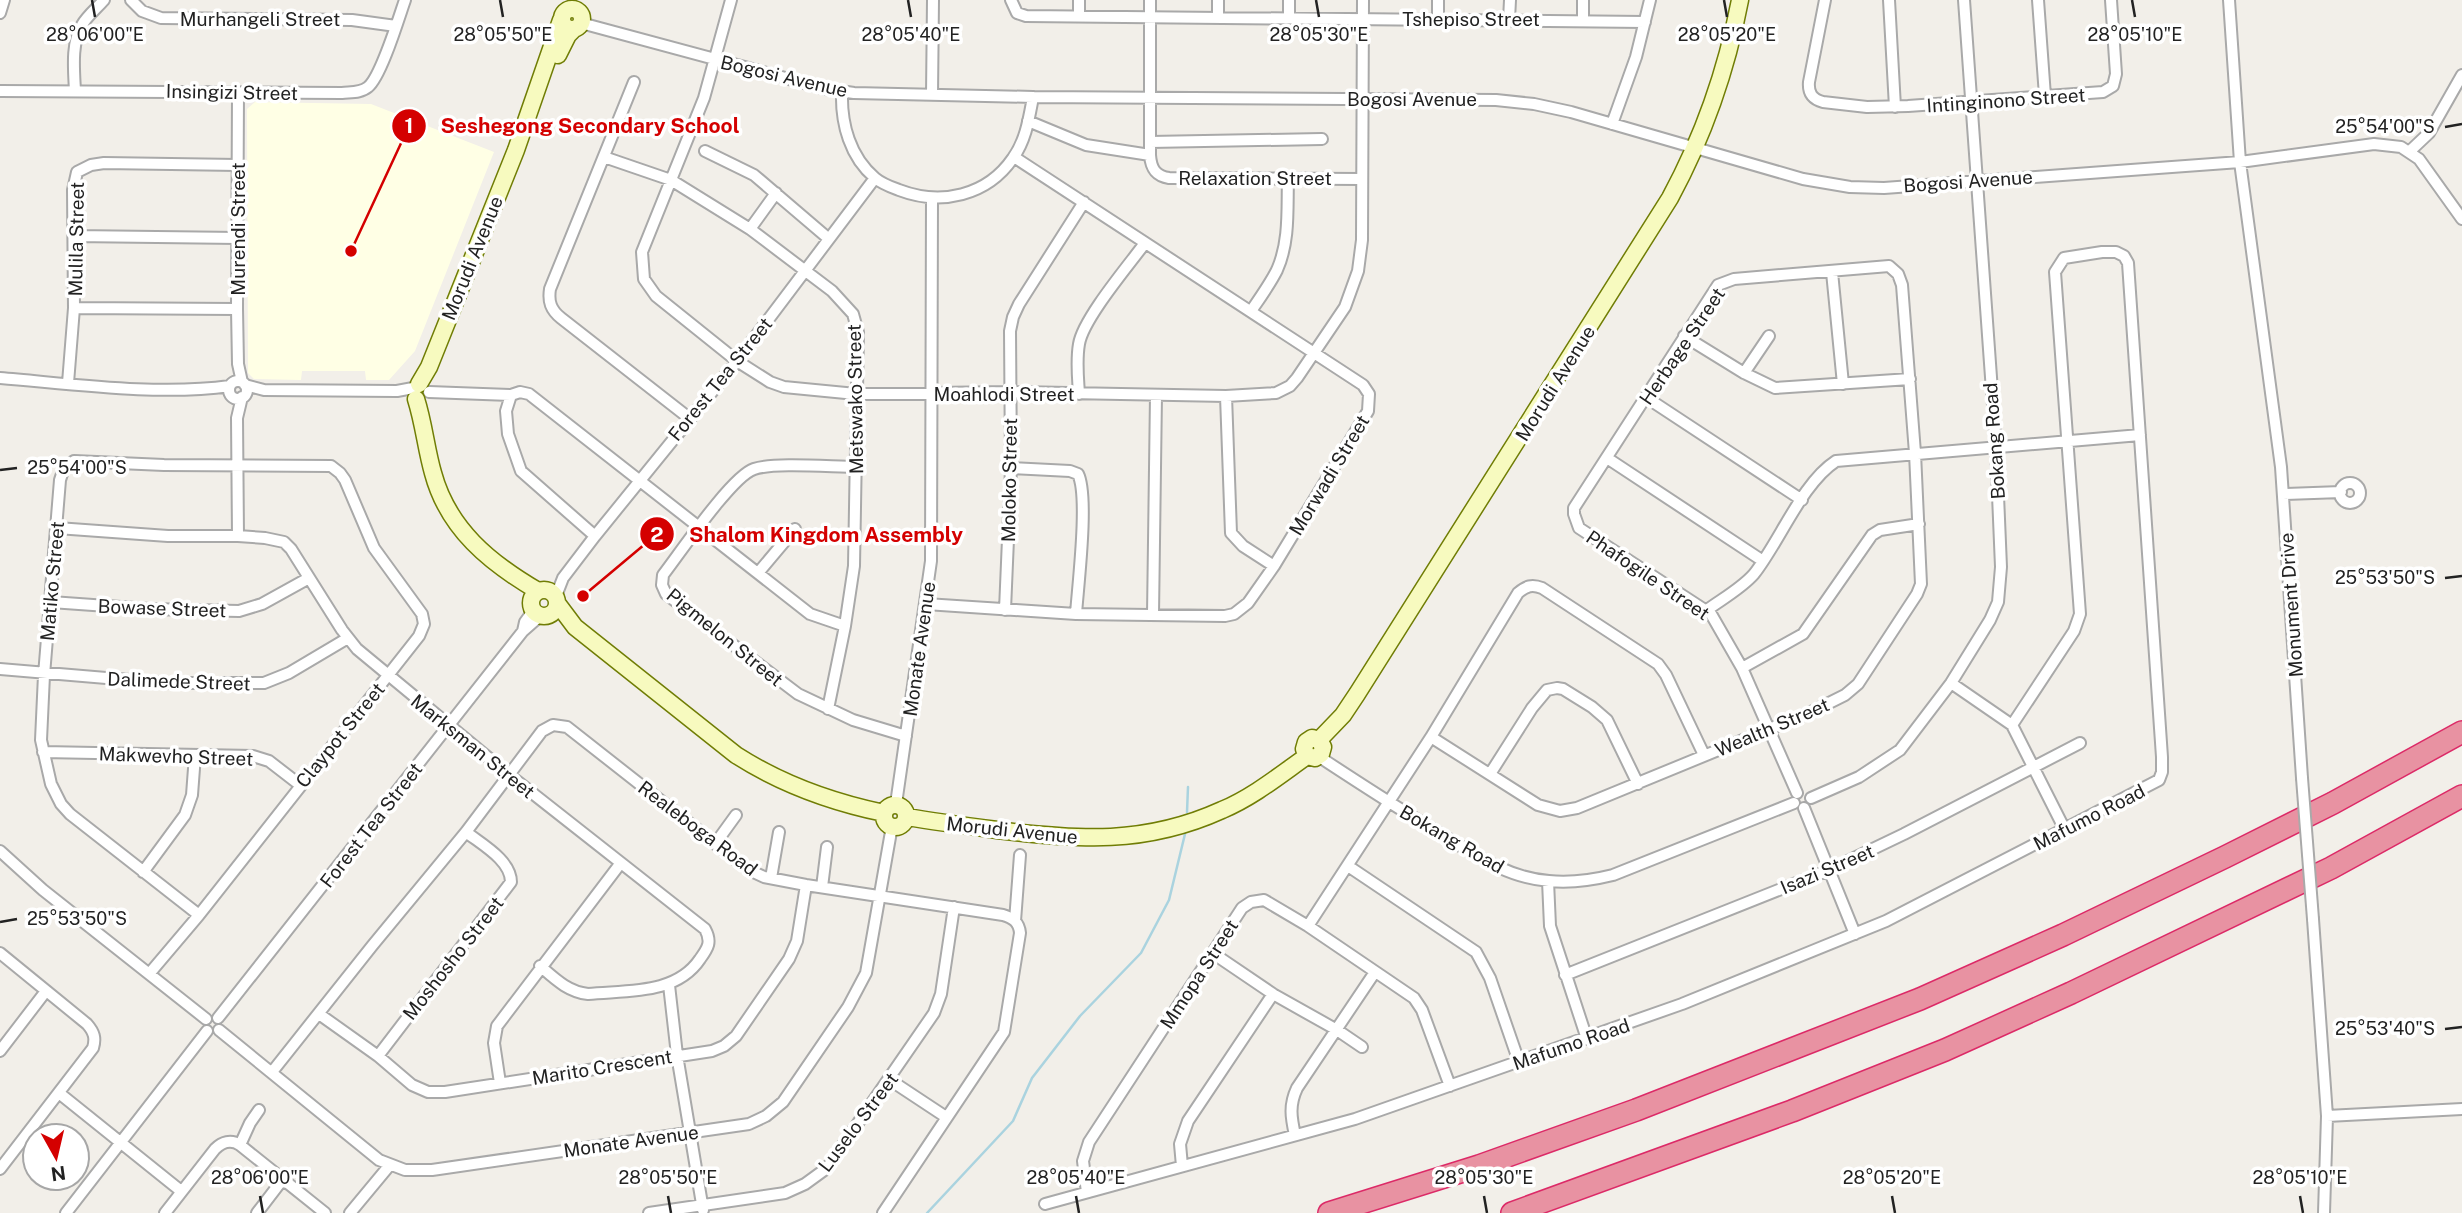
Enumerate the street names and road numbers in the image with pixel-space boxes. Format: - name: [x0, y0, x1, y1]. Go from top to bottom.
- street label: Murhangeli Street: [180, 8, 340, 30]
- street label: Tshepiso Street: [1402, 8, 1540, 30]
- street label: Bogosi Avenue: [718, 51, 850, 101]
- street label: Insingizi Street: [166, 80, 298, 104]
- street label: Intinginono Street: [1926, 83, 2086, 117]
- street label: Bogosi Avenue: [1347, 88, 1477, 110]
- street label: Murendi Street: [227, 162, 249, 296]
- street label: Bogosi Avenue: [1902, 165, 2034, 197]
- street label: Relaxation Street: [1178, 167, 1332, 189]
- street label: Mulila Street: [64, 181, 88, 297]
- street label: Morudi Avenue: [437, 193, 507, 323]
- street label: Herbage Street: [1635, 283, 1729, 409]
- street label: Forest Tea Street: [664, 313, 776, 445]
- street label: Morudi Avenue: [1511, 321, 1599, 445]
- street label: Metswako Street: [843, 324, 867, 474]
- street label: Bokang Road: [1979, 382, 2009, 500]
- street label: Moahlodi Street: [933, 383, 1075, 405]
- street label: Morwadi Street: [1284, 411, 1374, 539]
- street label: Moloko Street: [997, 418, 1021, 542]
- street label: Matiko Street: [36, 520, 68, 642]
- street label: Phafogile Street: [1582, 526, 1714, 624]
- street label: Monument Drive: [2275, 532, 2307, 678]
- street label: Monate Avenue: [899, 580, 939, 718]
- street label: Pigmelon Street: [663, 583, 787, 691]
- street label: Bowase Street: [97, 595, 227, 621]
- street label: Dalimede Street: [107, 668, 251, 694]
- street label: Claypot Street: [291, 678, 389, 792]
- street label: Marksman Street: [407, 689, 539, 803]
- street label: Wealth Street: [1712, 693, 1832, 761]
- street label: Makwevho Street: [98, 742, 254, 770]
- street label: Forest Tea Street: [315, 758, 427, 892]
- street label: Realeboga Road: [634, 776, 762, 880]
- street label: Mafumo Road: [2030, 779, 2148, 855]
- street label: Bokang Road: [1396, 800, 1508, 878]
- street label: Morudi Avenue: [945, 812, 1079, 848]
- street label: Isazi Street: [1777, 839, 1877, 899]
- street label: Moshosho Street: [398, 892, 508, 1024]
- street label: Mmopa Street: [1156, 915, 1242, 1033]
- street label: Mafumo Road: [1510, 1014, 1632, 1074]
- street label: Marito Crescent: [530, 1045, 674, 1089]
- street label: Luselo Street: [814, 1068, 902, 1176]
- street label: Monate Avenue: [562, 1121, 700, 1161]

